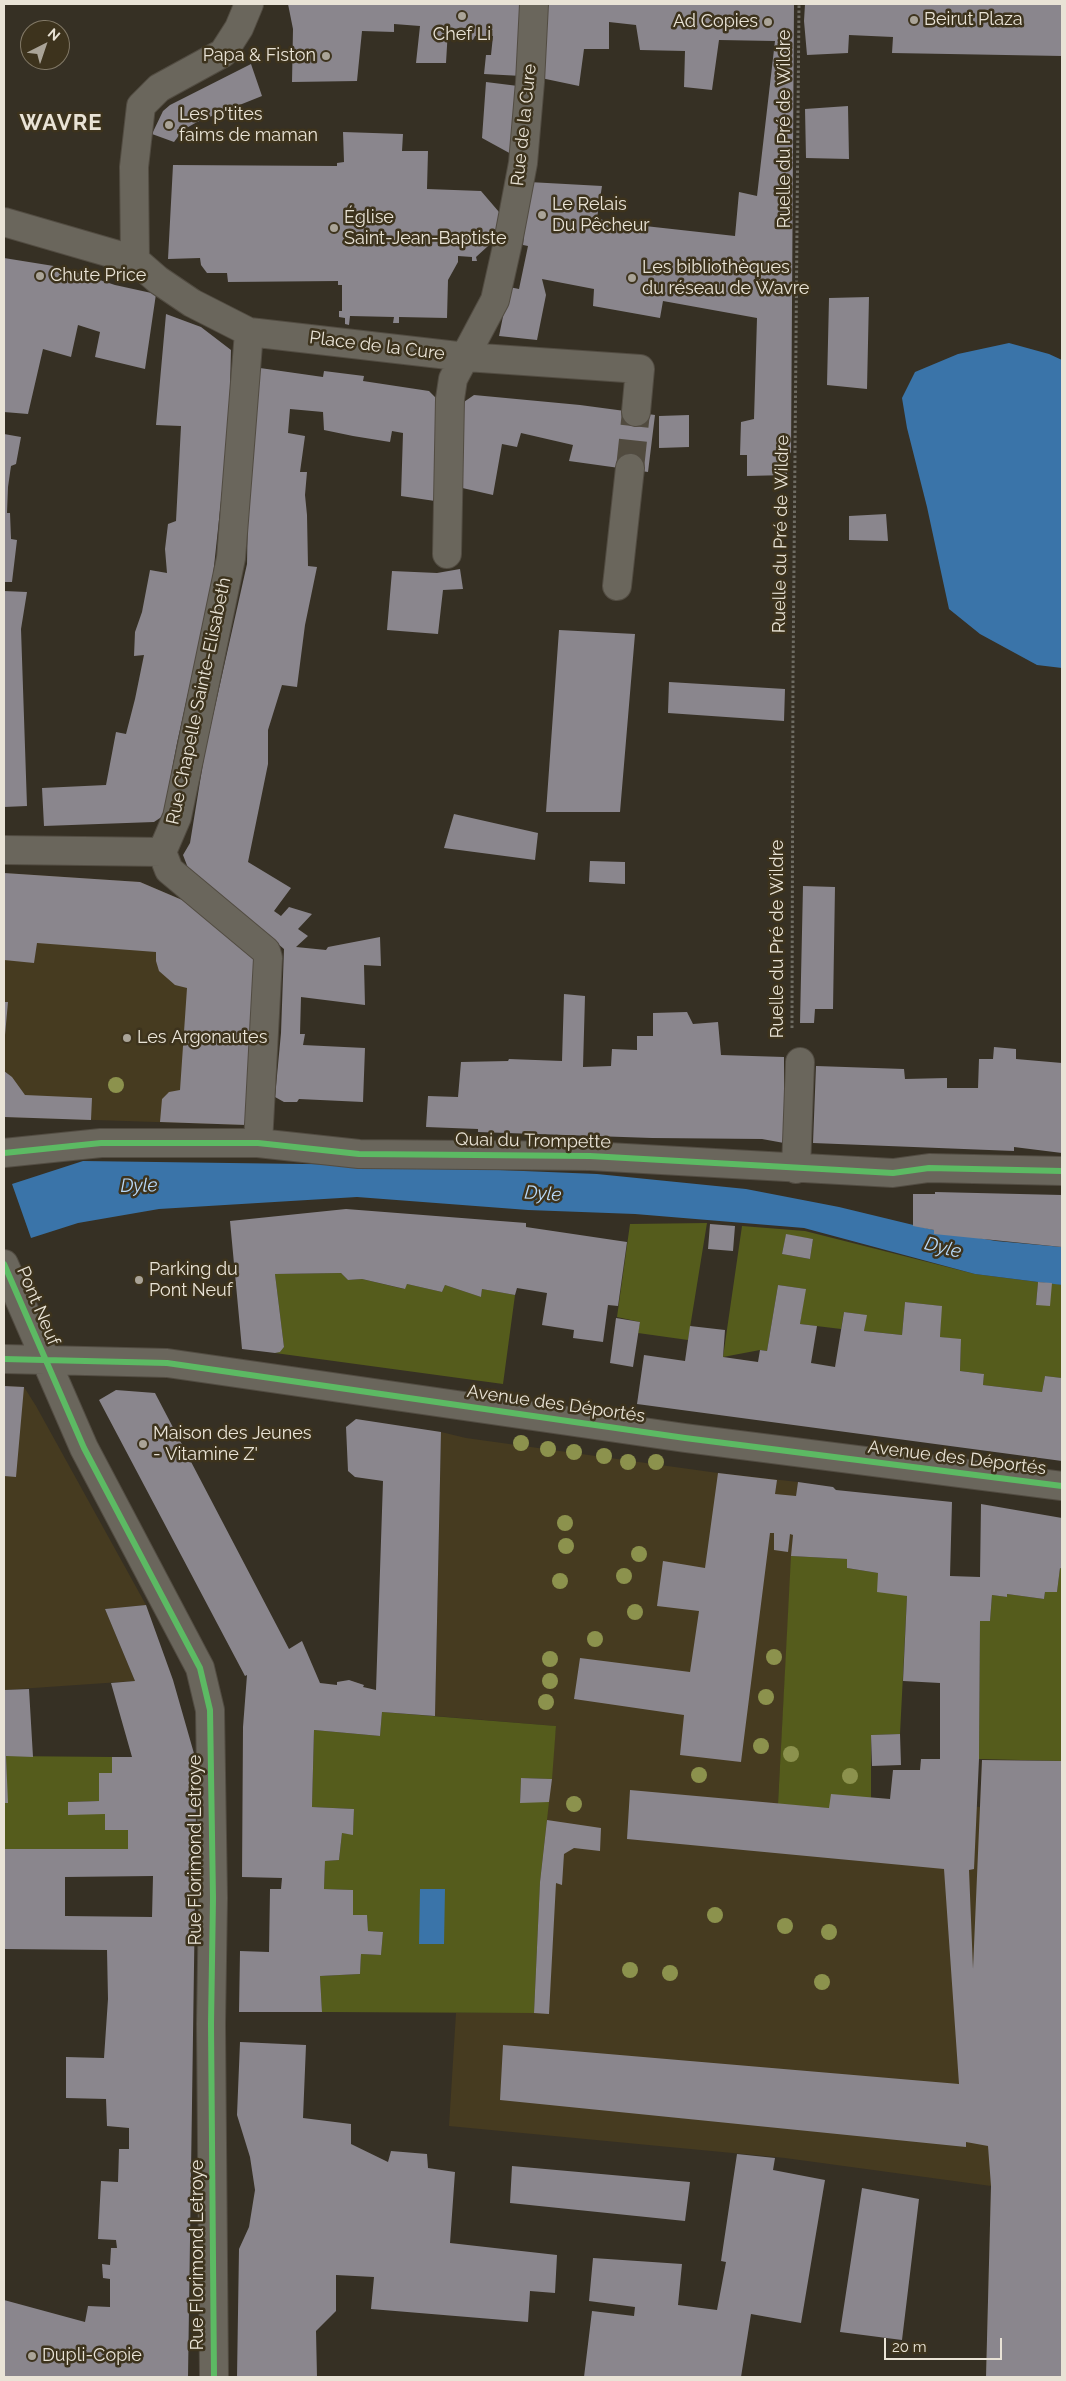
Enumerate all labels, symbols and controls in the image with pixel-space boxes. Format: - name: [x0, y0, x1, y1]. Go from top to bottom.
- place label: Beirut Plaza: [924, 9, 1023, 31]
- marker: Chef Li: [456, 10, 468, 22]
- place label: Ad Copies: [673, 11, 758, 33]
- marker: Beirut Plaza: [908, 14, 920, 26]
- marker: Ad Copies: [762, 16, 774, 28]
- north arrow: [20, 20, 70, 70]
- place label: Chef Li: [433, 24, 491, 46]
- text: N: [45, 25, 63, 44]
- street label: Ruelle du Pré de Wildre: [774, 30, 796, 228]
- place label: Papa & Fiston: [203, 45, 316, 67]
- marker: Papa & Fiston: [320, 50, 332, 62]
- street label: Rue de la Cure: [507, 63, 541, 187]
- place label: Les p'tites faims de maman: [179, 104, 318, 146]
- district label: WAVRE: [19, 110, 103, 136]
- marker: Les p'tites faims de maman: [163, 119, 175, 131]
- place label: Le Relais Du Pêcheur: [552, 194, 650, 236]
- place label: Église Saint-Jean-Baptiste: [344, 207, 506, 250]
- marker: Le Relais Du Pêcheur: [536, 209, 548, 221]
- marker: Église Saint-Jean-Baptiste: [328, 222, 340, 234]
- place label: Les bibliothèques du réseau de Wavre: [642, 257, 809, 300]
- place label: Chute Price: [50, 265, 146, 287]
- marker: Chute Price: [34, 270, 46, 282]
- marker: Les bibliothèques du réseau de Wavre: [626, 272, 638, 284]
- street label: Place de la Cure: [308, 327, 446, 365]
- street label: Ruelle du Pré de Wildre: [768, 435, 794, 633]
- street label: Rue Chapelle Sainte-Elisabeth: [162, 575, 236, 827]
- street label: Ruelle du Pré de Wildre: [767, 840, 789, 1038]
- place label: Les Argonautes: [137, 1027, 267, 1049]
- marker: Les Argonautes: [121, 1032, 133, 1044]
- street label: Quai du Trompette: [455, 1129, 611, 1153]
- water label: Dyle: [120, 1174, 158, 1198]
- water label: Dyle: [524, 1181, 562, 1207]
- water label: Dyle: [922, 1232, 964, 1264]
- place label: Parking du Pont Neuf: [149, 1259, 238, 1302]
- street label: Pont Neuf: [12, 1263, 64, 1349]
- marker: Parking du Pont Neuf: [133, 1274, 145, 1286]
- street label: Avenue des Déportés: [466, 1381, 646, 1427]
- place label: Maison des Jeunes - Vitamine Z': [153, 1423, 311, 1466]
- street label: Avenue des Déportés: [867, 1436, 1047, 1480]
- marker: Maison des Jeunes - Vitamine Z': [137, 1438, 149, 1450]
- street label: Rue Florimond Letroye: [185, 1755, 207, 1945]
- street label: Rue Florimond Letroye: [187, 2160, 209, 2350]
- scale bar: [886, 2328, 1004, 2360]
- text: 20 m: [892, 2338, 927, 2356]
- place label: Dupli-Copie: [42, 2345, 142, 2367]
- marker: Dupli-Copie: [26, 2350, 38, 2362]

